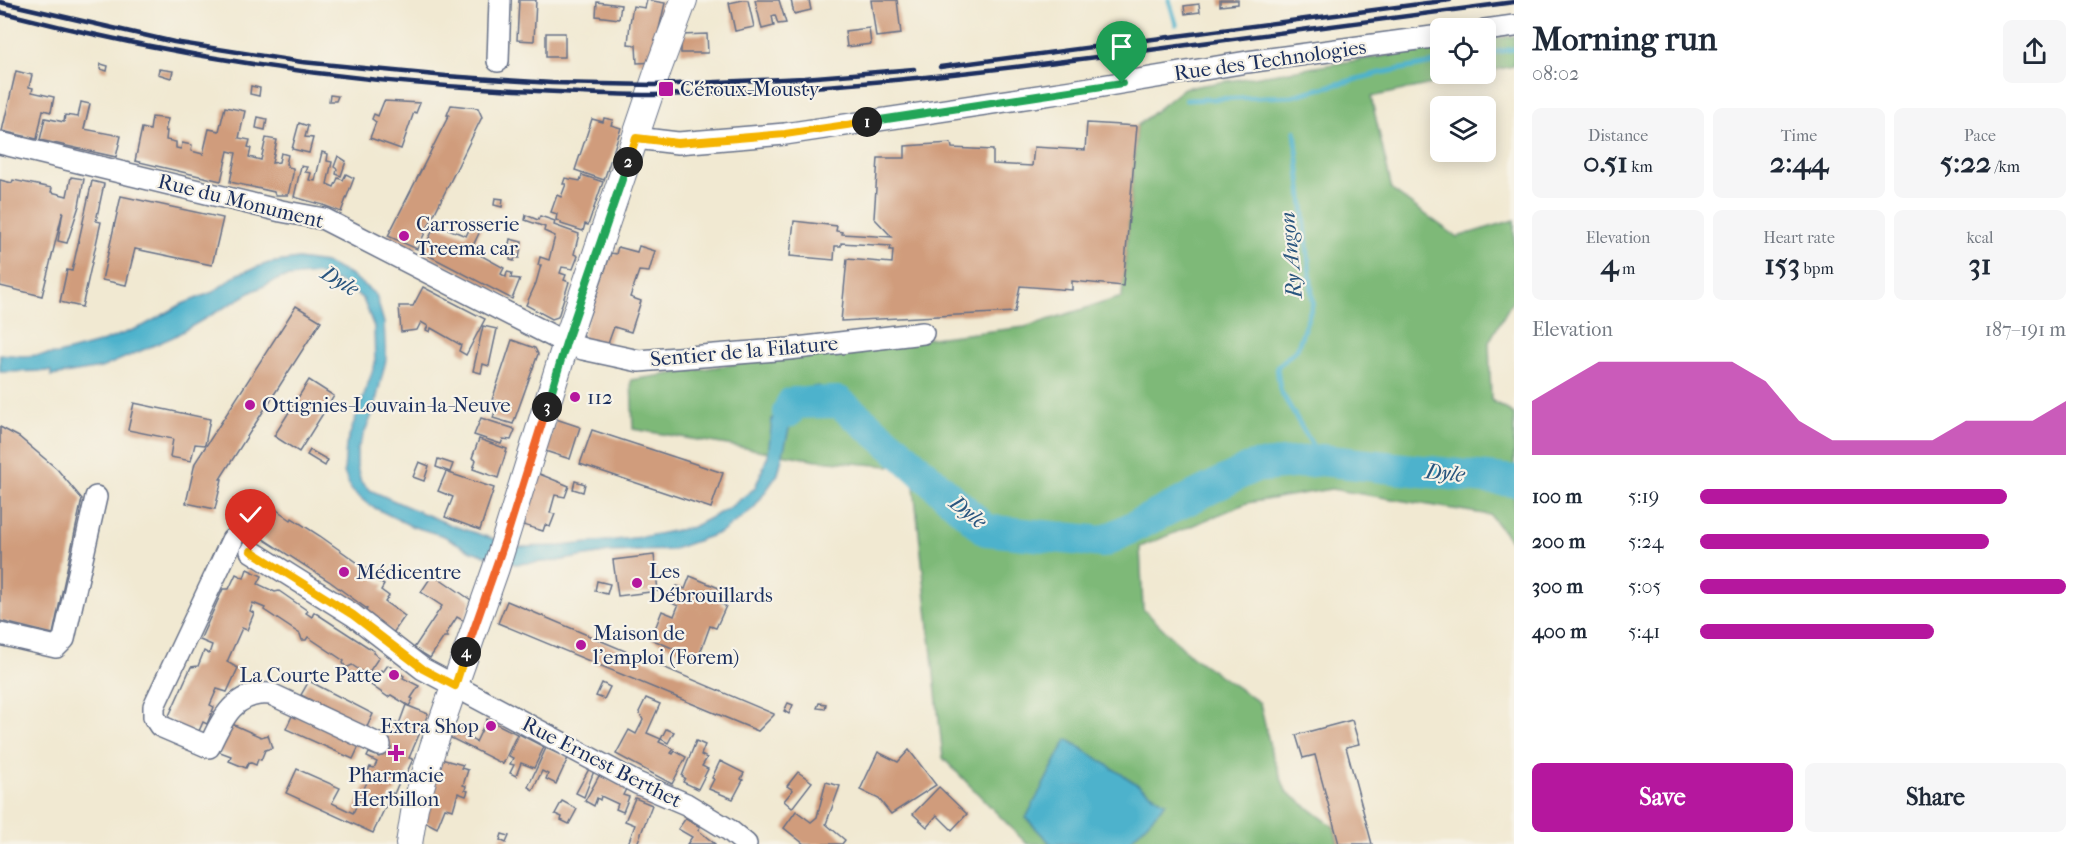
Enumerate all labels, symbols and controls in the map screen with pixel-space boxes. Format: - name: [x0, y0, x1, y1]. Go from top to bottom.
- map controls: [1430, 18, 1496, 162]
- button: locate: [1430, 18, 1496, 84]
- text: Morning run: [1532, 20, 1717, 59]
- button: share: [2003, 20, 2066, 83]
- pin: [1096, 21, 1147, 83]
- icon: arrive: [1105, 30, 1138, 63]
- street label: Rue des Technologies: [1172, 35, 1368, 85]
- text: 08:02: [1532, 62, 1579, 85]
- place label: Céroux-Mousty: [680, 77, 821, 101]
- marker: Céroux-Mousty: [657, 80, 675, 98]
- button: layers: [1430, 96, 1496, 162]
- pin: 1: [852, 107, 882, 137]
- text: 1: [864, 112, 870, 131]
- text: Distance: [1588, 126, 1648, 145]
- text: Time: [1781, 126, 1817, 145]
- text: Pace: [1964, 126, 1996, 145]
- text: 0.51: [1583, 145, 1628, 180]
- text: 2:44: [1770, 145, 1828, 180]
- text: 5:22: [1940, 145, 1991, 180]
- pin: 2: [613, 147, 643, 177]
- text: 2: [624, 152, 632, 171]
- text: km: [1628, 157, 1653, 176]
- text: /km: [1991, 157, 2020, 176]
- street label: Rue du Monument: [156, 169, 327, 233]
- water label: Ry Angon: [1274, 211, 1308, 301]
- place label: Carrosserie Treema car: [416, 212, 520, 260]
- text: Elevation: [1586, 228, 1650, 247]
- text: Heart rate: [1763, 228, 1835, 247]
- text: kcal: [1967, 228, 1993, 247]
- marker: Carrosserie Treema car: [397, 229, 411, 243]
- text: 4: [1601, 247, 1618, 282]
- text: 153: [1764, 247, 1800, 282]
- text: 31: [1968, 247, 1992, 282]
- water label: Dyle: [315, 259, 364, 303]
- text: m: [1618, 259, 1635, 278]
- text: bpm: [1800, 259, 1834, 278]
- text: Elevation: [1532, 318, 1613, 341]
- text: 187–191 m: [1985, 318, 2066, 341]
- street label: Sentier de la Filature: [649, 331, 839, 371]
- place label: 112: [587, 385, 613, 409]
- marker: 112: [568, 390, 582, 404]
- pin: 3: [532, 392, 562, 422]
- place label: Ottignies-Louvain-la-Neuve: [262, 393, 511, 417]
- text: 3: [544, 397, 550, 416]
- marker: Ottignies-Louvain-la-Neuve: [243, 398, 257, 412]
- water label: Dyle: [1422, 458, 1467, 488]
- text: 100 m: [1532, 485, 1582, 508]
- text: 5:19: [1628, 485, 1659, 508]
- water label: Dyle: [943, 488, 992, 535]
- pin: [225, 489, 276, 551]
- icon: check: [234, 498, 267, 531]
- text: 200 m: [1532, 530, 1585, 553]
- text: 5:24: [1628, 530, 1664, 553]
- place label: Les Débrouillards: [649, 559, 773, 607]
- place label: Médicentre: [356, 560, 461, 584]
- marker: Médicentre: [337, 565, 351, 579]
- text: 300 m: [1532, 575, 1583, 598]
- text: 5:05: [1628, 575, 1661, 598]
- marker: Les Débrouillards: [630, 576, 644, 590]
- text: 400 m: [1532, 620, 1587, 643]
- text: 5:41: [1628, 620, 1660, 643]
- place label: Maison de l'emploi (Forem): [592, 621, 739, 669]
- pin: 4: [451, 637, 481, 667]
- marker: Maison de l'emploi (Forem): [574, 638, 588, 652]
- text: 4: [461, 642, 471, 661]
- place label: La Courte Patte: [240, 663, 382, 687]
- marker: La Courte Patte: [387, 668, 401, 682]
- street label: Rue Ernest Berthet: [518, 711, 686, 813]
- place label: Extra Shop: [380, 714, 479, 738]
- marker: Extra Shop: [484, 719, 498, 733]
- marker: Pharmacie Herbillon: [389, 746, 403, 760]
- place label: Pharmacie Herbillon: [348, 763, 444, 811]
- button: Save: [1532, 763, 1793, 832]
- button: Share: [1805, 763, 2066, 832]

